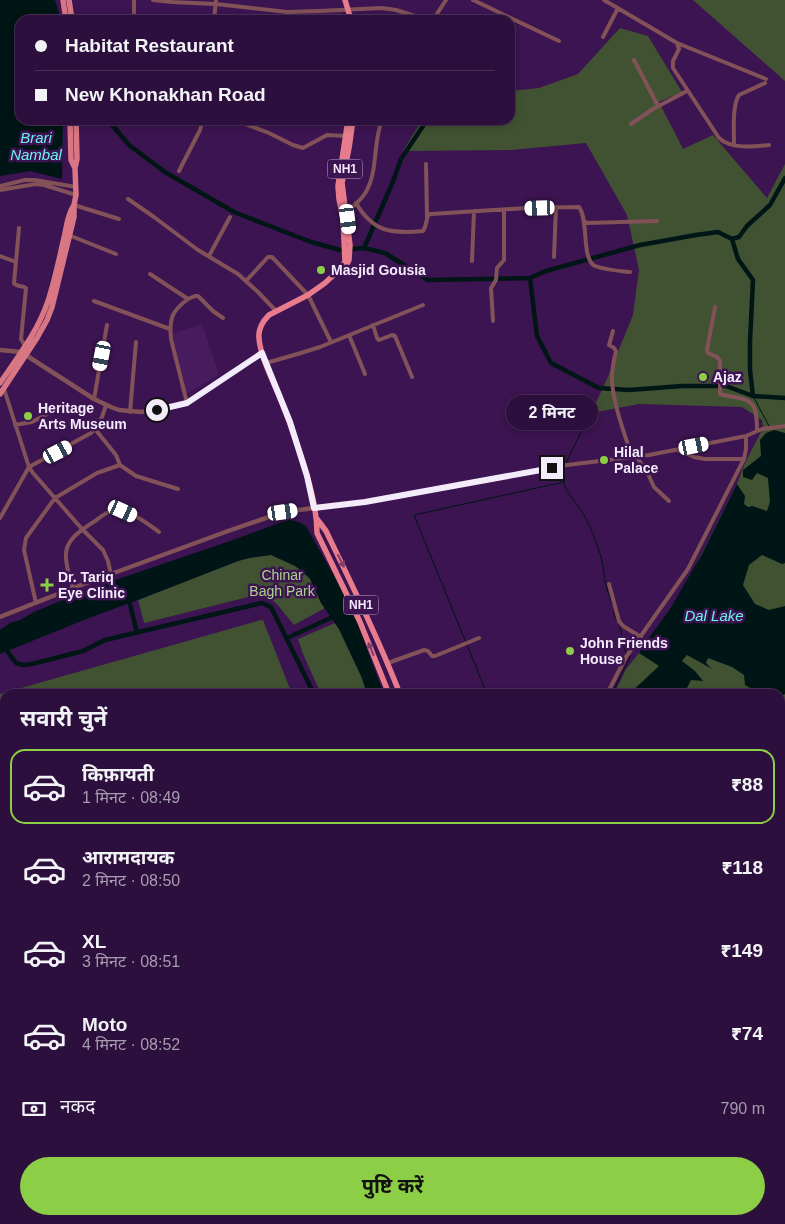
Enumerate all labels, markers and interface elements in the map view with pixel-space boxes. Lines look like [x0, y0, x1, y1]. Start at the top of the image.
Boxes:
text: Habitat Restaurant [65, 35, 234, 56]
text: New Khonakhan Road [65, 84, 266, 105]
water label: Brari Nambal [10, 129, 63, 163]
road number: NH1 [328, 160, 362, 178]
car [524, 200, 555, 216]
car [338, 203, 357, 235]
place label: Masjid Gousia [331, 262, 426, 278]
marker: Masjid Gousia [315, 264, 327, 276]
car [91, 340, 112, 372]
place label: Ajaz [713, 369, 742, 385]
marker: Ajaz [697, 371, 709, 383]
callout: 2 मिनट [506, 396, 598, 430]
route start [146, 399, 168, 421]
place label: Heritage Arts Museum [38, 400, 127, 432]
text: 2 मिनट [529, 404, 575, 421]
marker: Heritage Arts Museum [22, 410, 34, 422]
car [677, 436, 710, 456]
car [41, 438, 74, 466]
place label: Hilal Palace [614, 444, 659, 476]
marker: Hilal Palace [598, 454, 610, 466]
route end [541, 457, 563, 479]
car [106, 498, 139, 524]
car [267, 502, 298, 522]
one-way arrow [337, 554, 345, 568]
park label: Chinar Bagh Park [249, 567, 316, 599]
place label: Dr. Tariq Eye Clinic [58, 569, 125, 601]
marker: Dr. Tariq Eye Clinic [40, 578, 54, 592]
road number: NH1 [344, 596, 378, 614]
water label: Dal Lake [684, 607, 744, 624]
place label: John Friends House [580, 635, 668, 667]
one-way arrow [366, 642, 374, 656]
marker: John Friends House [564, 645, 576, 657]
text: सवारी चुनें [20, 706, 107, 731]
icon: car [22, 764, 67, 809]
text: किफ़ायती [82, 764, 154, 785]
text: ₹88 [731, 774, 763, 795]
text: 1 मिनट · 08:49 [82, 789, 180, 806]
icon: car [22, 847, 67, 892]
text: आरामदायक [82, 847, 174, 868]
text: ₹118 [721, 857, 763, 878]
text: 2 मिनट · 08:50 [82, 872, 180, 889]
icon: car [22, 930, 67, 975]
text: XL [82, 931, 106, 952]
text: ₹149 [720, 940, 763, 961]
text: 3 मिनट · 08:51 [82, 953, 180, 970]
icon: car [22, 1013, 67, 1058]
text: Moto [82, 1014, 127, 1035]
text: ₹74 [731, 1023, 763, 1044]
text: 4 मिनट · 08:52 [82, 1036, 180, 1053]
icon: cash [20, 1095, 48, 1123]
text: नकद [60, 1096, 95, 1117]
text: 790 m [721, 1100, 765, 1117]
button: पुष्टि करें [20, 1157, 765, 1215]

